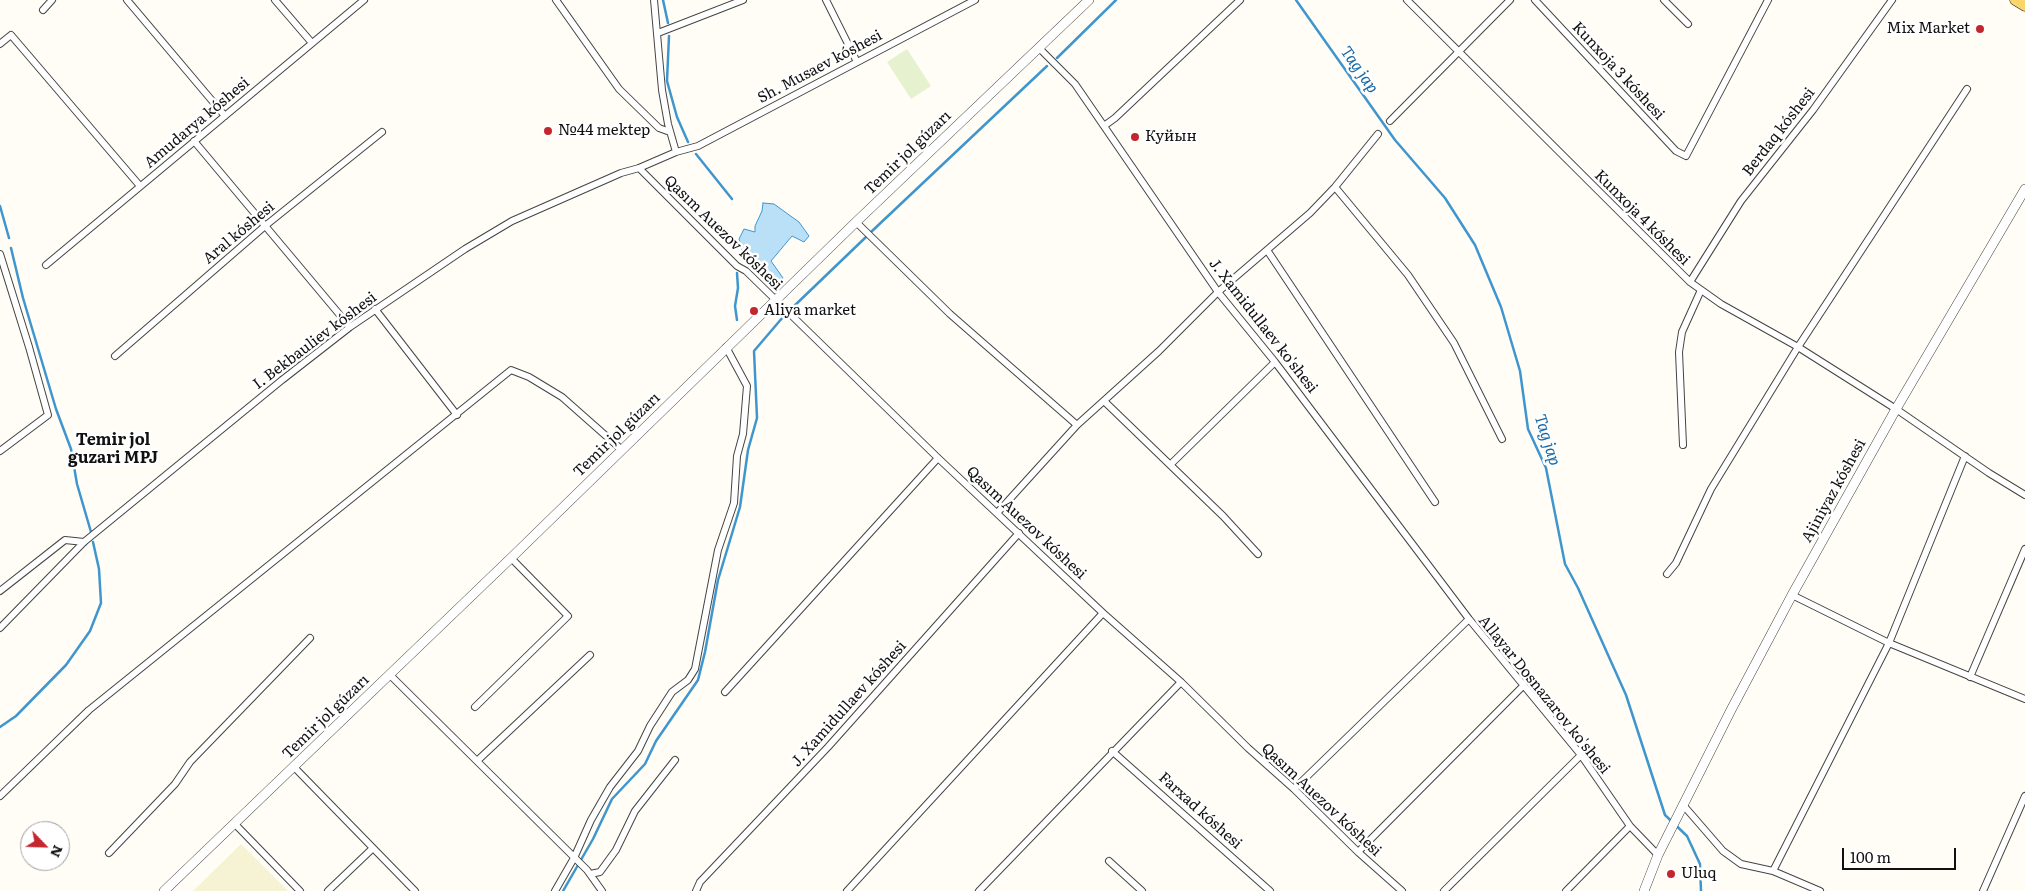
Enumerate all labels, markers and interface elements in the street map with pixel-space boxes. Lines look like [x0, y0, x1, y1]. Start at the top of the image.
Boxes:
street label: Kunxoja 3 kóshesi [1568, 18, 1668, 124]
place label: Mix Market [1887, 20, 1970, 38]
marker: Mix Market [1974, 23, 1986, 35]
street label: Sh. Musaev kóshesi [755, 27, 885, 107]
water label: Tag jap [1336, 43, 1382, 97]
street label: Amudarya kóshesi [141, 74, 253, 172]
street label: Berdaq kóshesi [1739, 84, 1819, 180]
street label: Temir jol gúzarı [861, 107, 955, 199]
place label: №44 mektep [558, 122, 650, 140]
marker: №44 mektep [542, 125, 554, 137]
place label: Куйын [1145, 128, 1197, 146]
marker: Куйын [1129, 131, 1141, 143]
street label: Kunxoja 4 kóshesi [1591, 167, 1693, 269]
street label: Qasım Auezov kóshesi [660, 172, 786, 294]
street label: Aral kóshesi [200, 198, 278, 268]
street label: J. Xamidullaev ko'shesi [1205, 255, 1321, 397]
street label: I. Bekbauliev kóshesi [250, 289, 380, 393]
place label: Aliya market [764, 302, 856, 320]
marker: Aliya market [748, 305, 760, 317]
street label: Temir jol gúzarı [570, 389, 664, 481]
water label: Tag jap [1530, 412, 1564, 468]
district label: Temir jol guzari MPJ [68, 430, 158, 468]
street label: Ajiniyaz kóshesi [1798, 436, 1870, 546]
street label: Qasım Auezov kóshesi [962, 463, 1090, 583]
street label: Allayar Dosnazarov ko'shesi [1475, 612, 1613, 778]
street label: J. Xamidullaev kóshesi [788, 637, 910, 771]
street label: Temir jol gúzarı [279, 671, 373, 763]
street label: Qasım Auezov kóshesi [1257, 740, 1385, 860]
street label: Farxad kóshesi [1155, 769, 1245, 853]
north arrow [20, 821, 70, 871]
scale bar [1845, 838, 1959, 870]
text: N [46, 842, 69, 861]
text: 100 m [1850, 845, 1891, 868]
place label: Uluq [1681, 865, 1716, 883]
marker: Uluq [1665, 868, 1677, 880]

